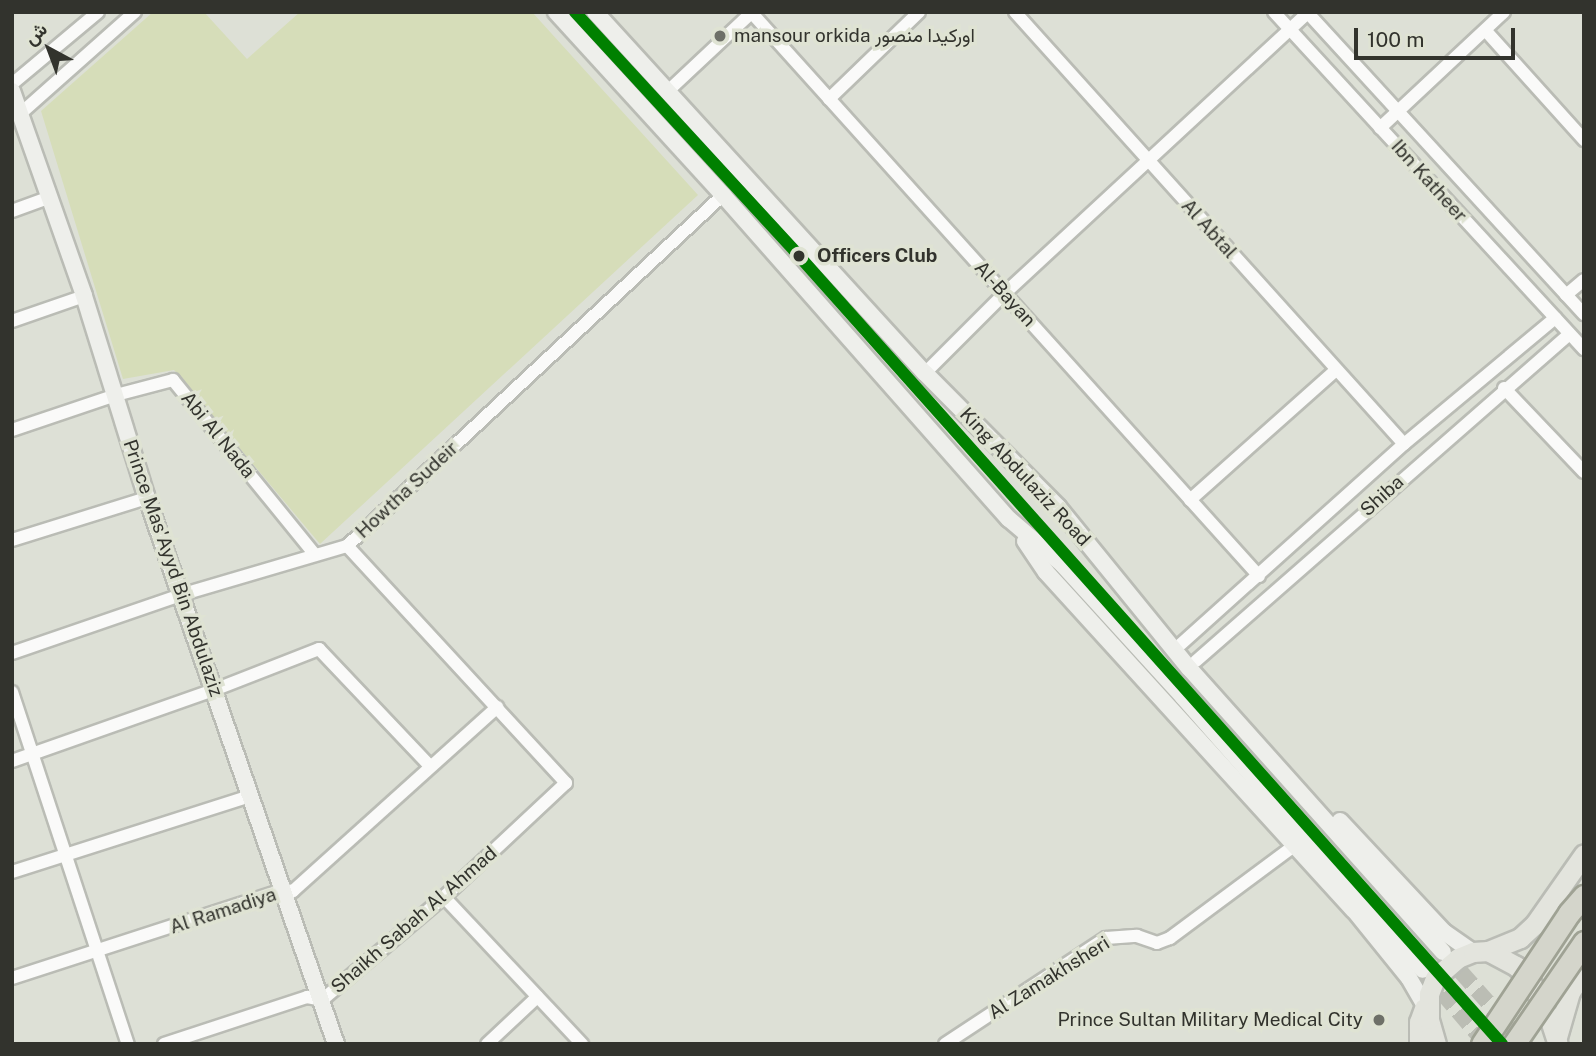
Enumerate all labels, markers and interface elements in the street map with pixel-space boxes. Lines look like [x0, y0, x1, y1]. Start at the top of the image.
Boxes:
north arrow [14, 14, 84, 84]
scale bar [1358, 14, 1519, 58]
text: ش [19, 17, 51, 49]
place label: mansour orkida اوركيدا منصور [734, 25, 975, 47]
text: 100 m [1367, 27, 1424, 52]
marker: mansour orkida اوركيدا منصور [712, 28, 728, 44]
street label: Ibn Katheer [1386, 135, 1472, 227]
street label: Al Abtal [1176, 195, 1242, 263]
marker: Officers Club [787, 244, 811, 268]
place label: Officers Club [817, 245, 937, 267]
street label: Al-Bayan [970, 256, 1040, 332]
street label: Abi Al Nada [176, 387, 260, 483]
street label: King Abdulaziz Road [955, 403, 1095, 551]
street label: Prince Mas'Ayyd Bin Abdulaziz [118, 436, 228, 700]
street label: Howtha Sudeir [351, 437, 463, 543]
street label: Shiba [1356, 471, 1408, 521]
street label: Shaikh Sabah Al Ahmad [326, 842, 502, 998]
street label: Al Ramadiya [167, 883, 279, 939]
street label: Al Zamakhsheri [984, 932, 1114, 1024]
place label: Prince Sultan Military Medical City [1057, 1009, 1363, 1031]
marker: Prince Sultan Military Medical City [1369, 1010, 1389, 1030]

